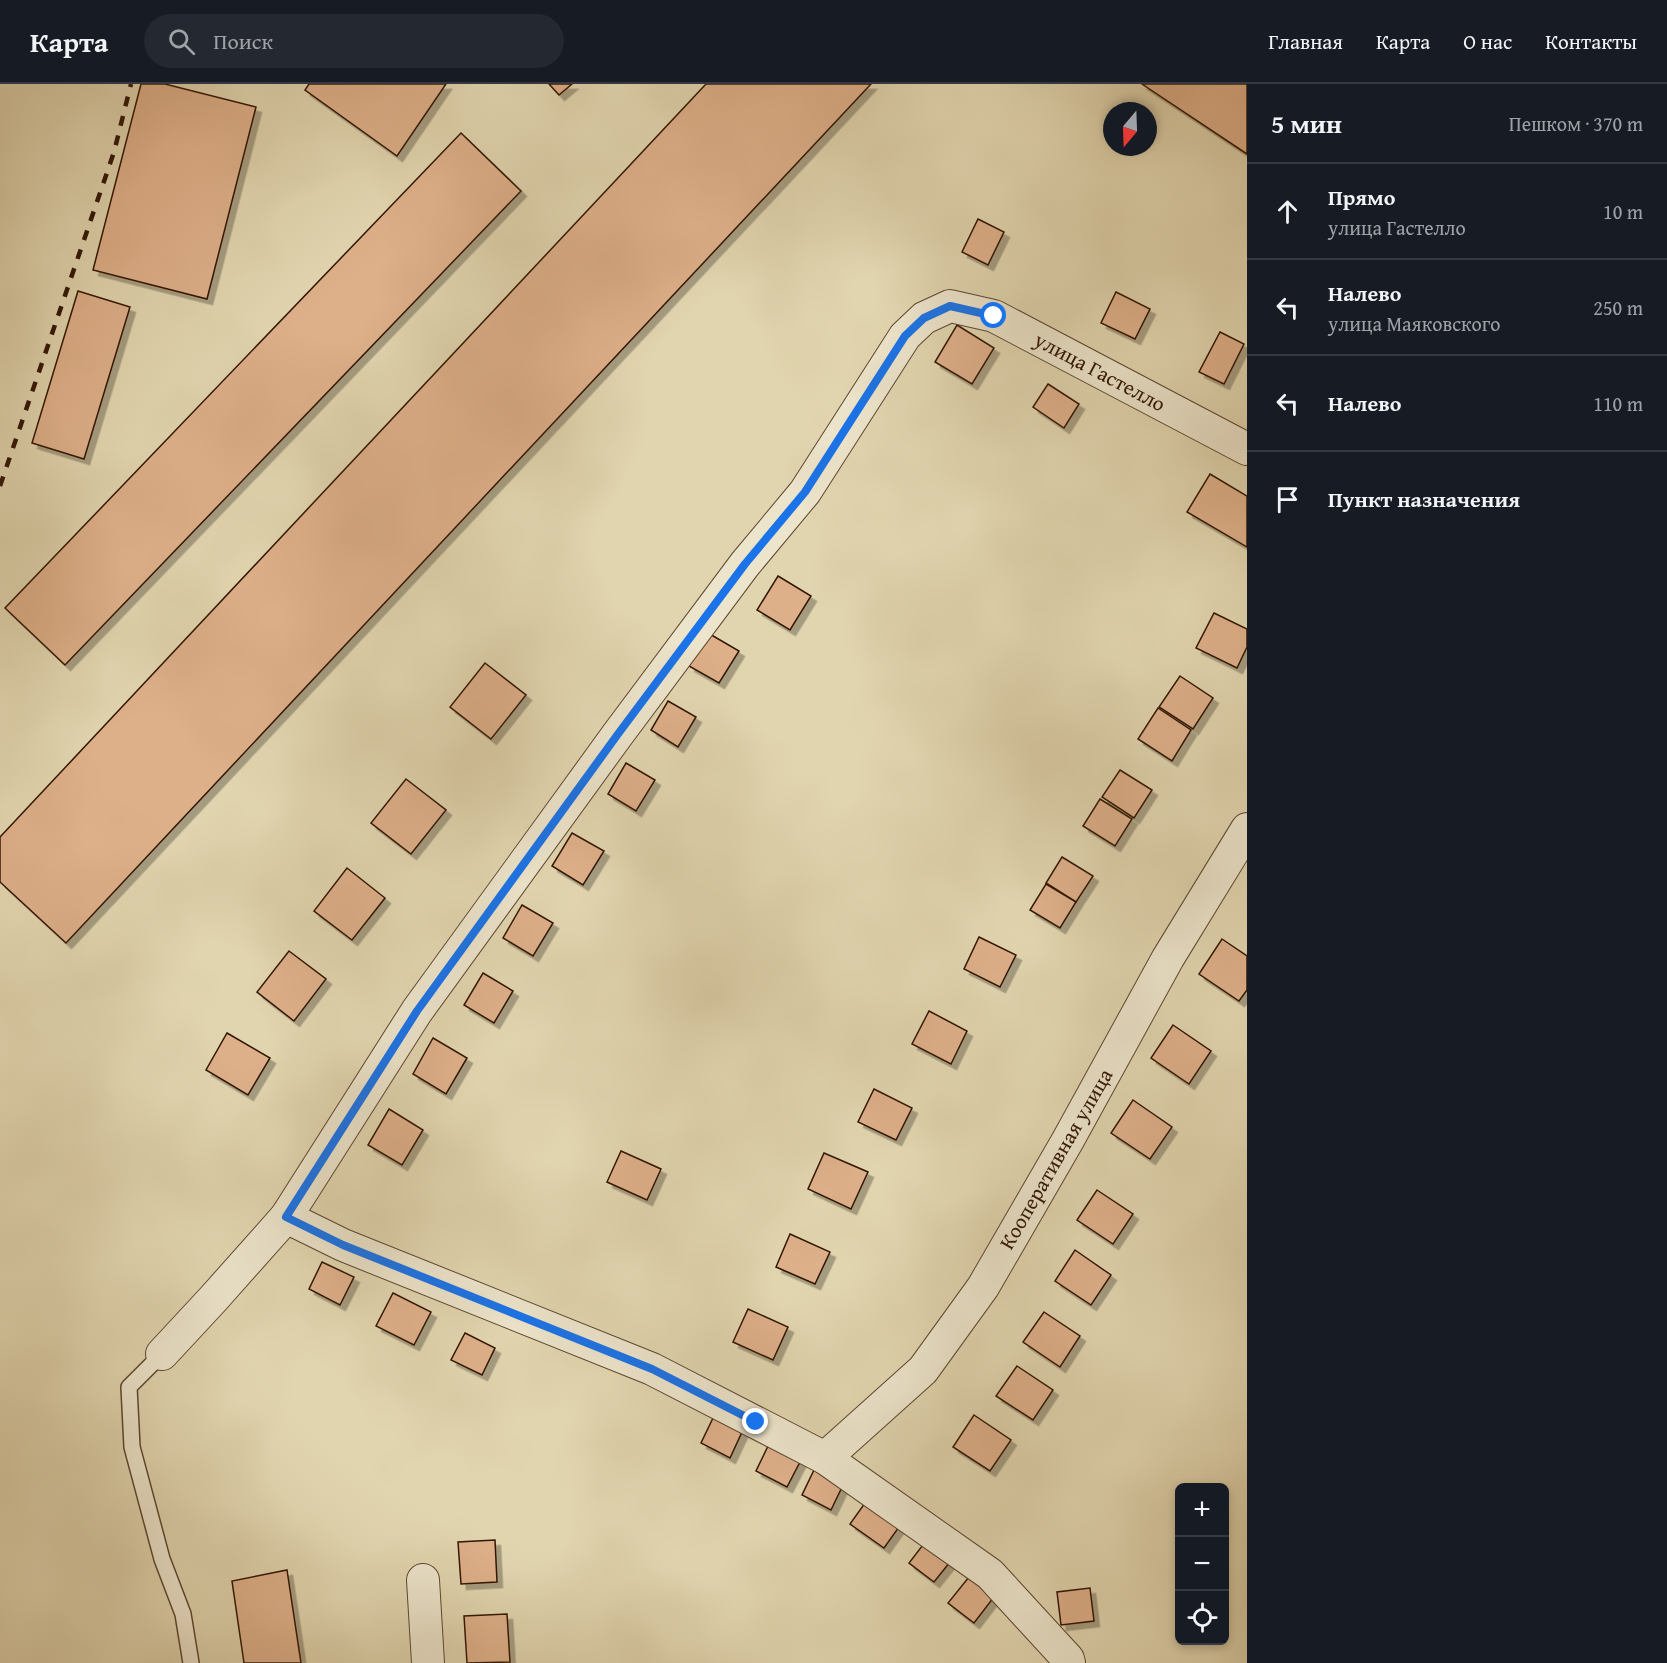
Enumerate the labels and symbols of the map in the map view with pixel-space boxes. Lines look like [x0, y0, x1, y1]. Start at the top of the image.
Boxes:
north arrow [1103, 102, 1157, 156]
route start [980, 302, 1006, 328]
street label: улица Гастелло [1028, 323, 1171, 419]
street label: Кооперативная улица [991, 1063, 1120, 1255]
route end [742, 1408, 768, 1434]

